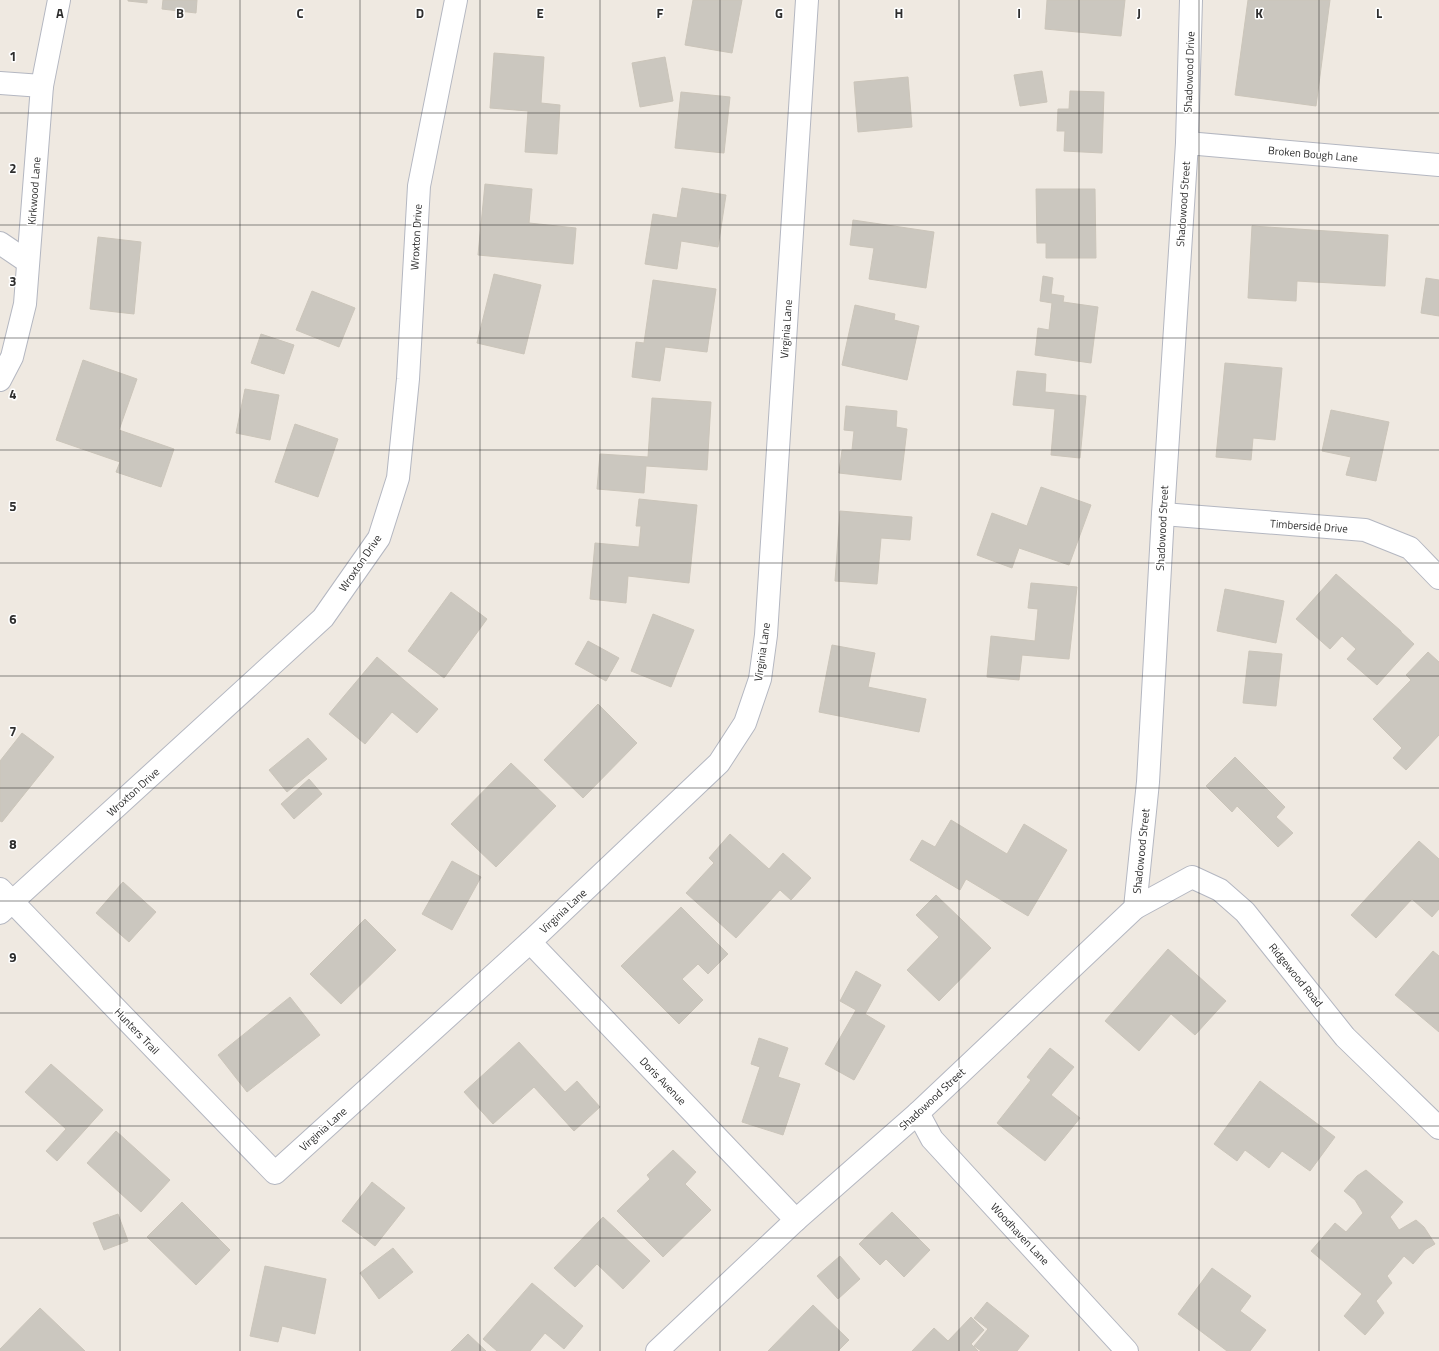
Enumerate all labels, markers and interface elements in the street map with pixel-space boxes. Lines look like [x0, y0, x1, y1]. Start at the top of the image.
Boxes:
text: A [56, 3, 64, 23]
text: B [176, 3, 184, 23]
text: C [296, 3, 304, 23]
text: D [416, 3, 424, 23]
text: E [536, 3, 544, 23]
text: F [657, 3, 664, 23]
text: G [775, 3, 783, 23]
text: H [895, 3, 903, 23]
text: I [1017, 3, 1021, 23]
text: J [1137, 3, 1141, 23]
text: K [1255, 3, 1263, 23]
text: L [1376, 3, 1382, 23]
street label: Shadowood Drive [1180, 31, 1198, 113]
text: 1 [9, 46, 17, 66]
street label: Broken Bough Lane [1268, 142, 1359, 166]
street label: Kirkwood Lane [24, 156, 44, 226]
text: 2 [9, 158, 17, 178]
street label: Shadowood Street [1172, 161, 1194, 247]
street label: Wroxton Drive [406, 203, 426, 270]
text: 3 [9, 271, 17, 291]
street label: Virginia Lane [776, 299, 796, 359]
text: 4 [9, 384, 17, 404]
street label: Shadowood Street [1152, 485, 1172, 571]
text: 5 [9, 496, 17, 516]
street label: Timberside Drive [1270, 515, 1349, 537]
street label: Wroxton Drive [335, 531, 385, 595]
text: 6 [9, 609, 17, 629]
street label: Virginia Lane [750, 621, 774, 682]
text: 7 [9, 721, 17, 741]
street label: Wroxton Drive [103, 764, 163, 820]
street label: Shadowood Street [1129, 808, 1153, 894]
text: 8 [9, 834, 17, 854]
street label: Virginia Lane [536, 885, 590, 937]
street label: Ridgewood Road [1265, 940, 1327, 1011]
text: 9 [9, 947, 17, 967]
street label: Hunters Trail [111, 1004, 163, 1058]
street label: Doris Avenue [636, 1053, 690, 1109]
street label: Shadowood Street [895, 1064, 969, 1134]
street label: Virginia Lane [296, 1103, 351, 1155]
street label: Woodhaven Lane [987, 1199, 1053, 1269]

